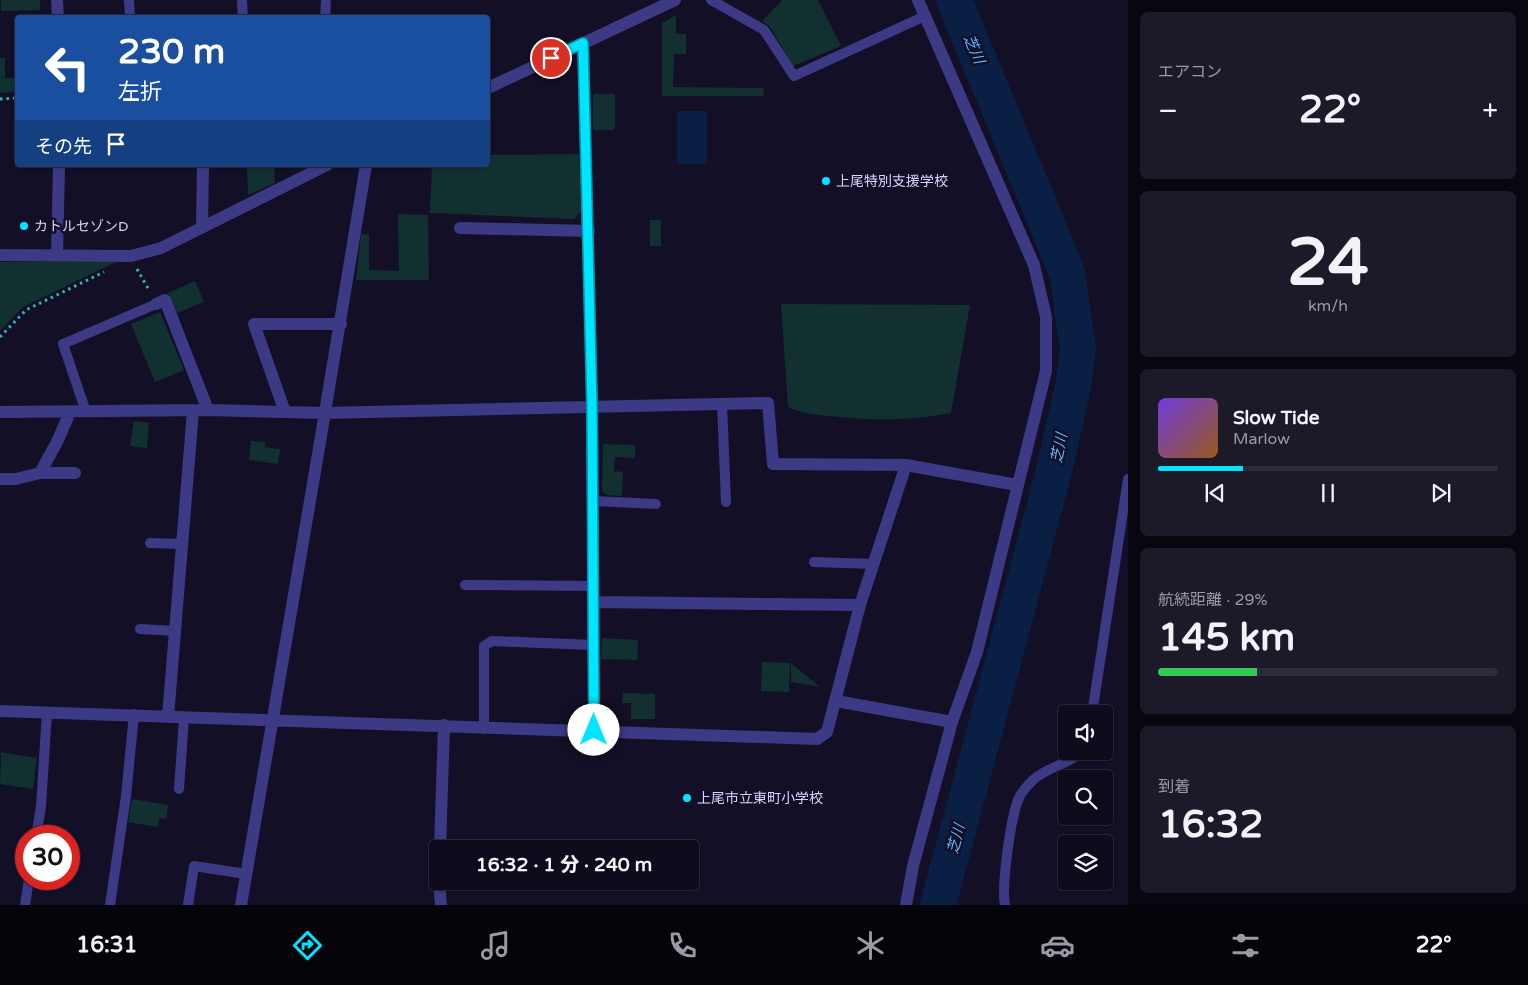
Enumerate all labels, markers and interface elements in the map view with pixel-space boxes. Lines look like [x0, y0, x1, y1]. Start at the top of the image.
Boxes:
text: 230 m [118, 31, 225, 73]
water label: 芝川 [960, 32, 989, 68]
icon: left [35, 35, 100, 100]
pin [530, 37, 572, 79]
icon: arrive [537, 44, 565, 72]
text: エアコン [1158, 62, 1222, 82]
text: 左折 [118, 79, 162, 105]
text: 22° [1299, 87, 1361, 133]
text: − [1158, 94, 1178, 128]
text: + [1482, 94, 1498, 128]
icon: arrive [102, 130, 130, 158]
text: その先 [35, 136, 92, 158]
place label: 上尾特別支援学校 [836, 173, 948, 190]
marker: 上尾特別支援学校 [820, 175, 832, 187]
place label: カトルセゾンD [34, 218, 129, 235]
marker: カトルセゾンD [18, 220, 30, 232]
text: 24 [1287, 224, 1369, 303]
text: km/h [1308, 296, 1348, 316]
text: Slow Tide [1233, 407, 1320, 429]
text: Marlow [1233, 429, 1290, 449]
water label: 芝川 [1047, 430, 1071, 464]
icon: previous [1201, 479, 1229, 507]
icon: pause [1314, 479, 1342, 507]
icon: next [1427, 479, 1455, 507]
text: 航続距離 · 29% [1158, 590, 1268, 610]
text: 145 km [1158, 615, 1295, 661]
position arrow [567, 703, 619, 755]
map controls [1058, 705, 1113, 890]
button: sound [1058, 705, 1113, 760]
button: search [1058, 770, 1113, 825]
text: 到着 [1158, 777, 1190, 797]
place label: 上尾市立東町小学校 [697, 790, 823, 807]
marker: 上尾市立東町小学校 [681, 792, 693, 804]
text: 16:32 [1158, 802, 1263, 848]
water label: 芝川 [943, 820, 969, 856]
speed limit sign: 30 [15, 825, 80, 890]
button: layers [1058, 835, 1113, 890]
text: 16:32 · 1 分 · 240 m [476, 854, 652, 876]
icon: directions [290, 928, 325, 963]
icon: music [478, 928, 513, 963]
icon: phone [665, 928, 700, 963]
icon: climate [853, 928, 888, 963]
icon: car [1040, 928, 1075, 963]
icon: filters [1228, 928, 1263, 963]
text: 16:31 [76, 932, 137, 958]
text: 22° [1416, 932, 1452, 958]

